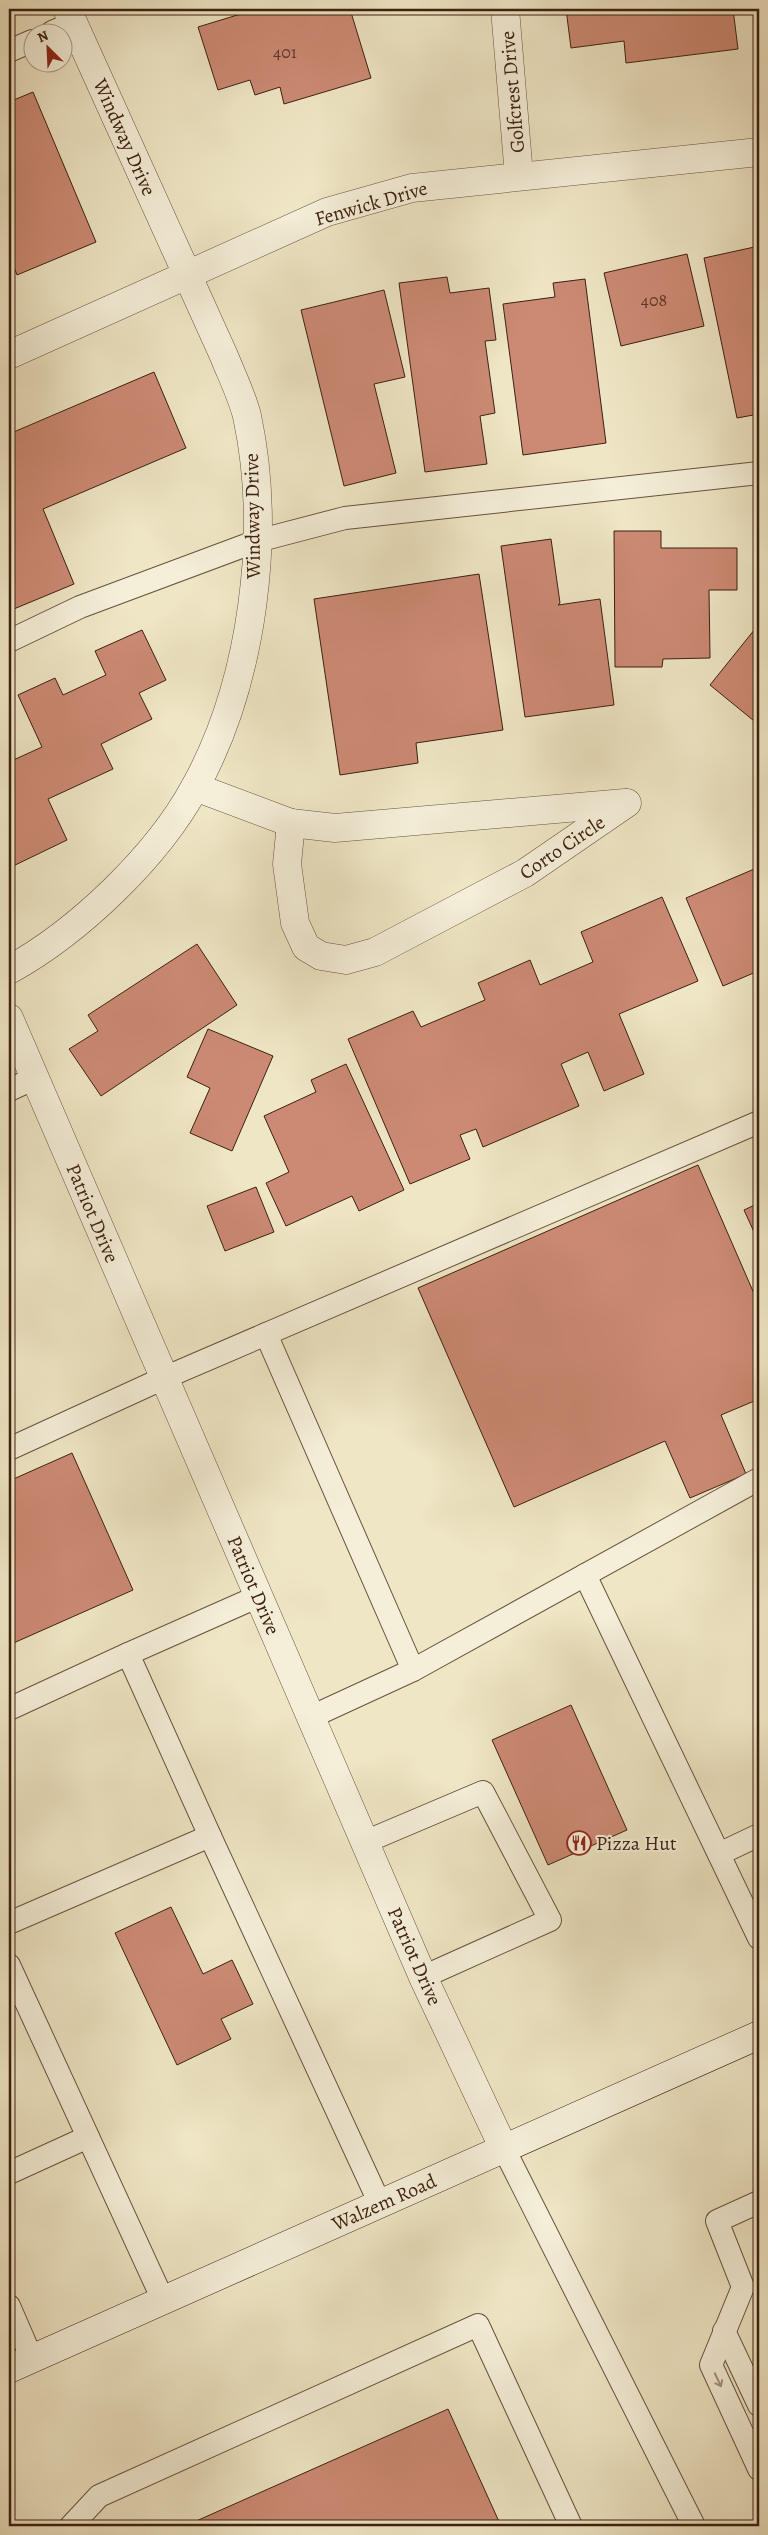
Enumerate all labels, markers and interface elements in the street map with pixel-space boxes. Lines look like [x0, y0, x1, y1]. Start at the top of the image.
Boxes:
north arrow [22, 22, 72, 72]
text: N [34, 26, 51, 47]
street label: Golfcrest Drive [494, 30, 531, 154]
house number: 401 [273, 40, 297, 64]
street label: Windway Drive [86, 73, 162, 200]
street label: Fenwick Drive [312, 175, 431, 232]
house number: 408 [641, 288, 667, 312]
street label: Windway Drive [238, 453, 267, 580]
street label: Corto Circle [514, 809, 610, 886]
street label: Patriot Drive [60, 1159, 126, 1267]
street label: Patriot Drive [221, 1531, 287, 1639]
restaurant icon: Pizza Hut [566, 1830, 592, 1856]
place label: Pizza Hut [596, 1830, 677, 1857]
street label: Patriot Drive [381, 1903, 448, 2010]
street label: Walzem Road [327, 2167, 441, 2238]
one-way arrow [713, 2372, 723, 2387]

